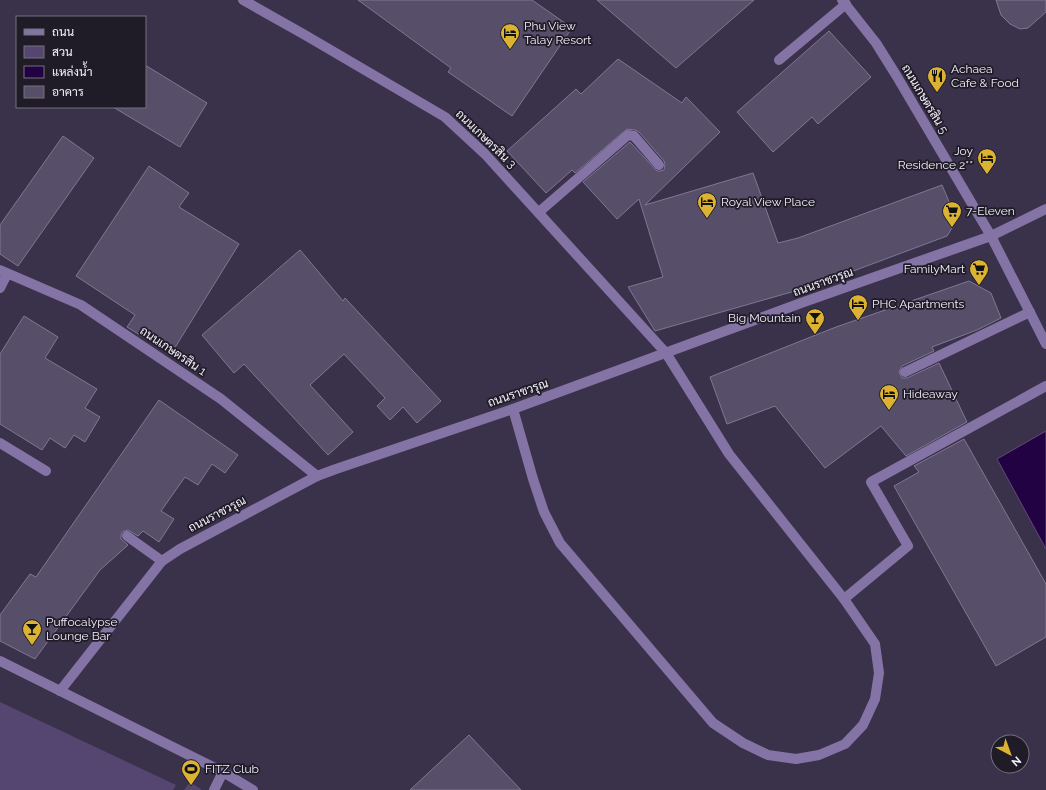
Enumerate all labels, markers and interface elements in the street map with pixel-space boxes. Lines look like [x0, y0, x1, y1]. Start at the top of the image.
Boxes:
legend [16, 16, 146, 108]
place label: Phu View Talay Resort [524, 19, 591, 47]
hotel icon: Phu View Talay Resort [499, 22, 521, 50]
text: ถนน [52, 25, 75, 39]
text: สวน [52, 45, 73, 59]
text: แหล่งน้ำ [52, 61, 92, 79]
street label: ถนนเกษตรสิน 5 [899, 62, 951, 137]
place label: Achaea Cafe & Food [951, 62, 1019, 90]
restaurant icon: Achaea Cafe & Food [926, 65, 948, 93]
text: อาคาร [52, 85, 84, 99]
street label: ถนนเกษตรสิน 3 [453, 107, 519, 171]
place label: Joy Residence 2** [898, 144, 973, 172]
hotel icon: Joy Residence 2** [976, 147, 998, 175]
hotel icon: Royal View Place [696, 191, 718, 219]
place label: Royal View Place [721, 195, 815, 209]
supermarket icon: 7-Eleven [941, 200, 963, 228]
place label: 7-Eleven [966, 204, 1015, 218]
supermarket icon: FamilyMart [968, 258, 990, 286]
place label: FamilyMart [904, 262, 965, 276]
street label: ถนนราชวรุณ [791, 265, 856, 301]
hotel icon: PHC Apartments [847, 293, 869, 321]
place label: PHC Apartments [872, 297, 965, 311]
bar icon: Big Mountain [804, 307, 826, 335]
place label: Big Mountain [728, 311, 801, 325]
street label: ถนนเกษตรสิน 1 [137, 324, 209, 378]
street label: ถนนราชวรุณ [486, 376, 551, 412]
hotel icon: Hideaway [878, 383, 900, 411]
place label: Hideaway [903, 387, 958, 401]
street label: ถนนราชวรุณ [186, 493, 249, 537]
place label: Puffocalypse Lounge Bar [46, 615, 117, 643]
bar icon: Puffocalypse Lounge Bar [21, 618, 43, 646]
north arrow [990, 734, 1030, 774]
text: N [1009, 754, 1024, 769]
sports icon: FITZ Club [180, 758, 202, 786]
place label: FITZ Club [205, 762, 259, 776]

